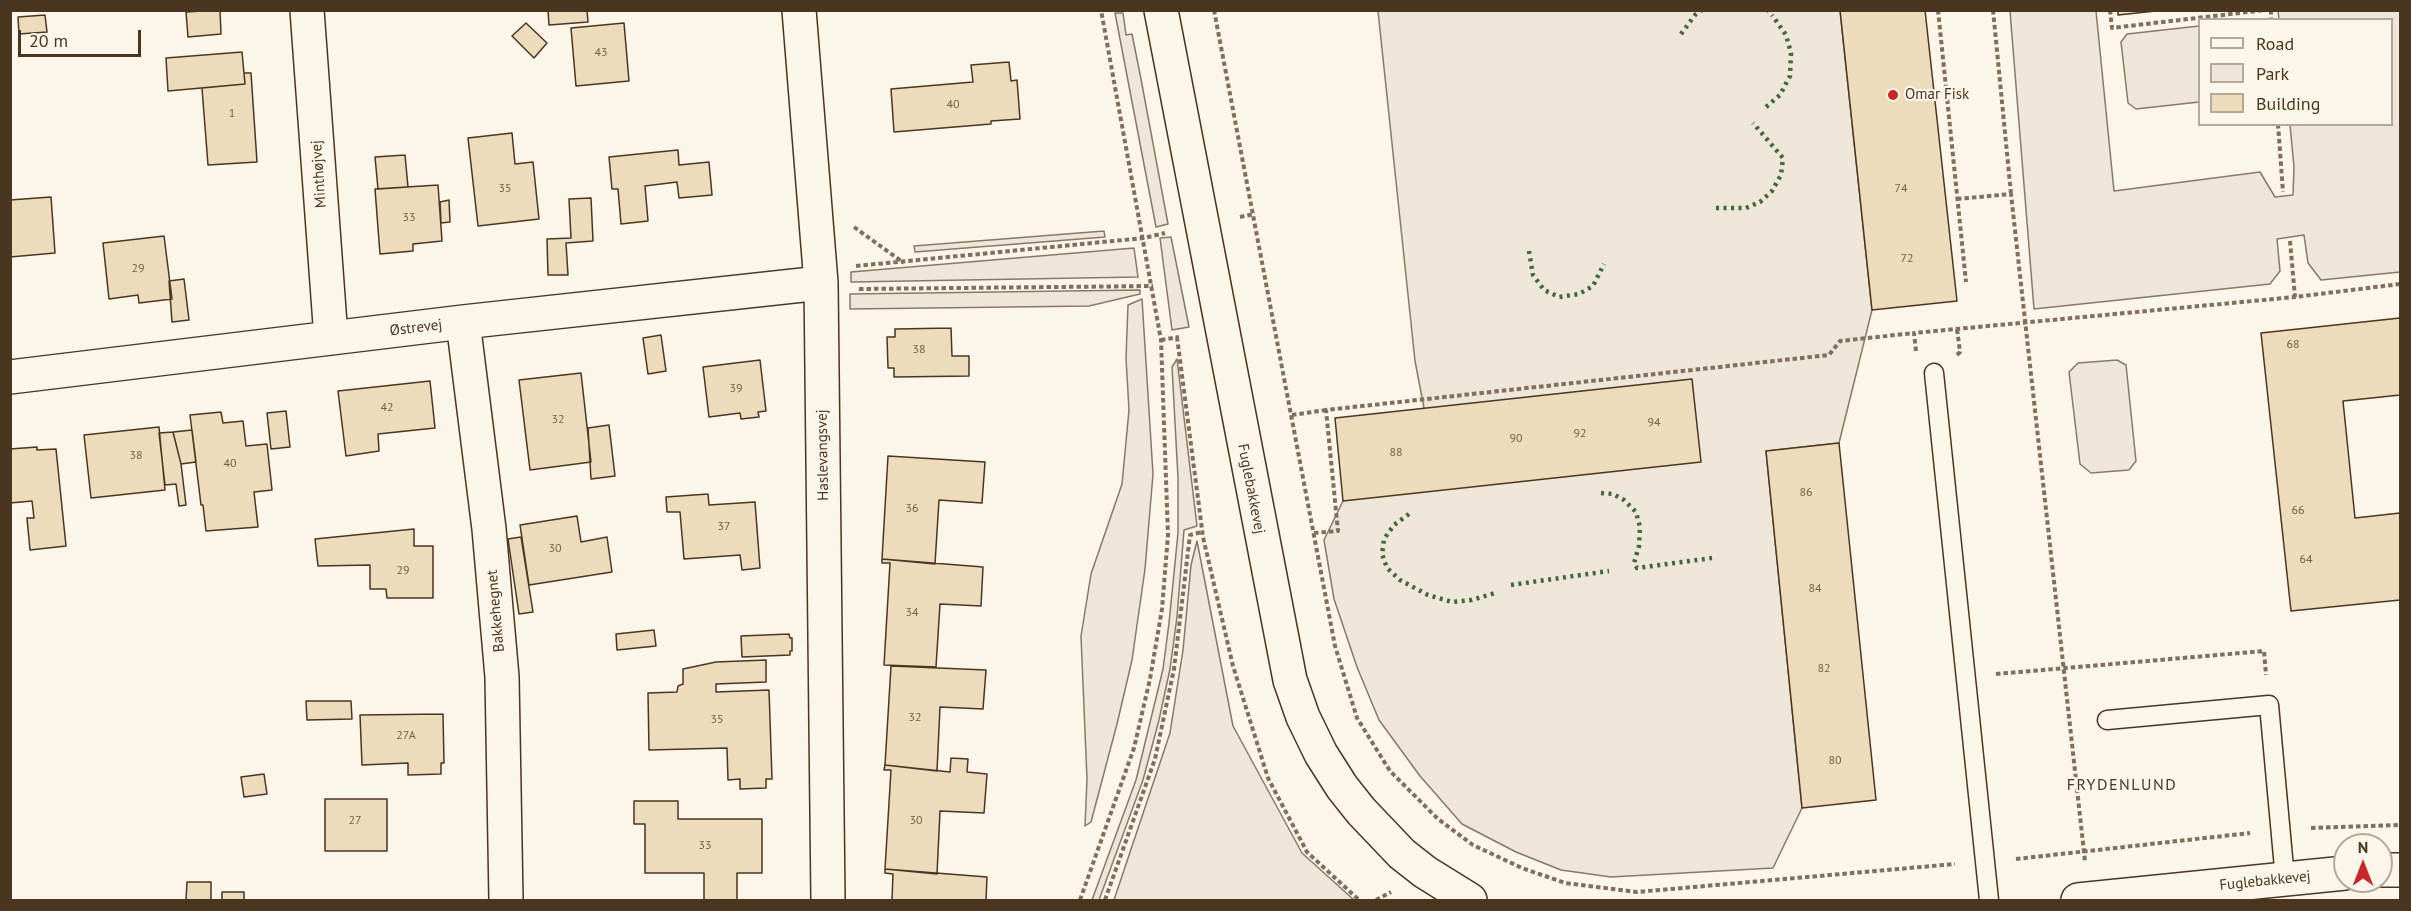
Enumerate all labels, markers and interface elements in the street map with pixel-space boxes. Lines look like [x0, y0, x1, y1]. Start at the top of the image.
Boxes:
scale bar [21, 18, 144, 56]
legend [2198, 18, 2393, 126]
text: 20 m [29, 29, 68, 52]
text: Road [2256, 32, 2294, 55]
house number: 43 [594, 46, 608, 60]
text: Park [2256, 62, 2289, 85]
place label: Omar Fisk [1905, 86, 1969, 104]
marker: Omar Fisk [1886, 88, 1900, 102]
text: Building [2256, 92, 2320, 115]
house number: 40 [946, 98, 960, 112]
house number: 1 [229, 107, 235, 121]
street label: Minthøjvej [308, 139, 330, 209]
house number: 35 [498, 182, 512, 196]
house number: 74 [1894, 182, 1908, 196]
house number: 33 [402, 211, 416, 225]
house number: 72 [1900, 252, 1914, 266]
house number: 29 [131, 262, 145, 276]
street label: Østrevej [389, 316, 443, 340]
house number: 68 [2286, 338, 2300, 352]
house number: 38 [912, 343, 926, 357]
house number: 39 [729, 382, 743, 396]
house number: 42 [380, 401, 394, 415]
street label: Haslevangsvej [813, 409, 833, 501]
house number: 32 [551, 413, 565, 427]
house number: 94 [1647, 416, 1661, 430]
house number: 92 [1573, 427, 1587, 441]
house number: 90 [1509, 432, 1523, 446]
street label: Fuglebakkevej [1233, 442, 1269, 536]
house number: 88 [1389, 446, 1403, 460]
house number: 38 [129, 449, 143, 463]
house number: 40 [223, 457, 237, 471]
house number: 86 [1799, 486, 1813, 500]
house number: 36 [905, 502, 919, 516]
house number: 66 [2291, 504, 2305, 518]
house number: 37 [717, 520, 731, 534]
house number: 30 [548, 542, 562, 556]
house number: 64 [2299, 553, 2313, 567]
house number: 29 [396, 564, 410, 578]
street label: Bakkehegnet [483, 569, 509, 653]
house number: 84 [1808, 582, 1822, 596]
house number: 34 [905, 606, 919, 620]
house number: 82 [1817, 662, 1831, 676]
house number: 32 [908, 711, 922, 725]
house number: 35 [710, 713, 724, 727]
house number: 27A [396, 729, 416, 743]
house number: 80 [1828, 754, 1842, 768]
district label: FRYDENLUND [2067, 775, 2177, 795]
house number: 27 [348, 814, 362, 828]
house number: 30 [909, 814, 923, 828]
north arrow [2333, 833, 2393, 893]
text: N [2358, 837, 2368, 857]
house number: 33 [698, 839, 712, 853]
street label: Fuglebakkevej [2219, 867, 2311, 895]

